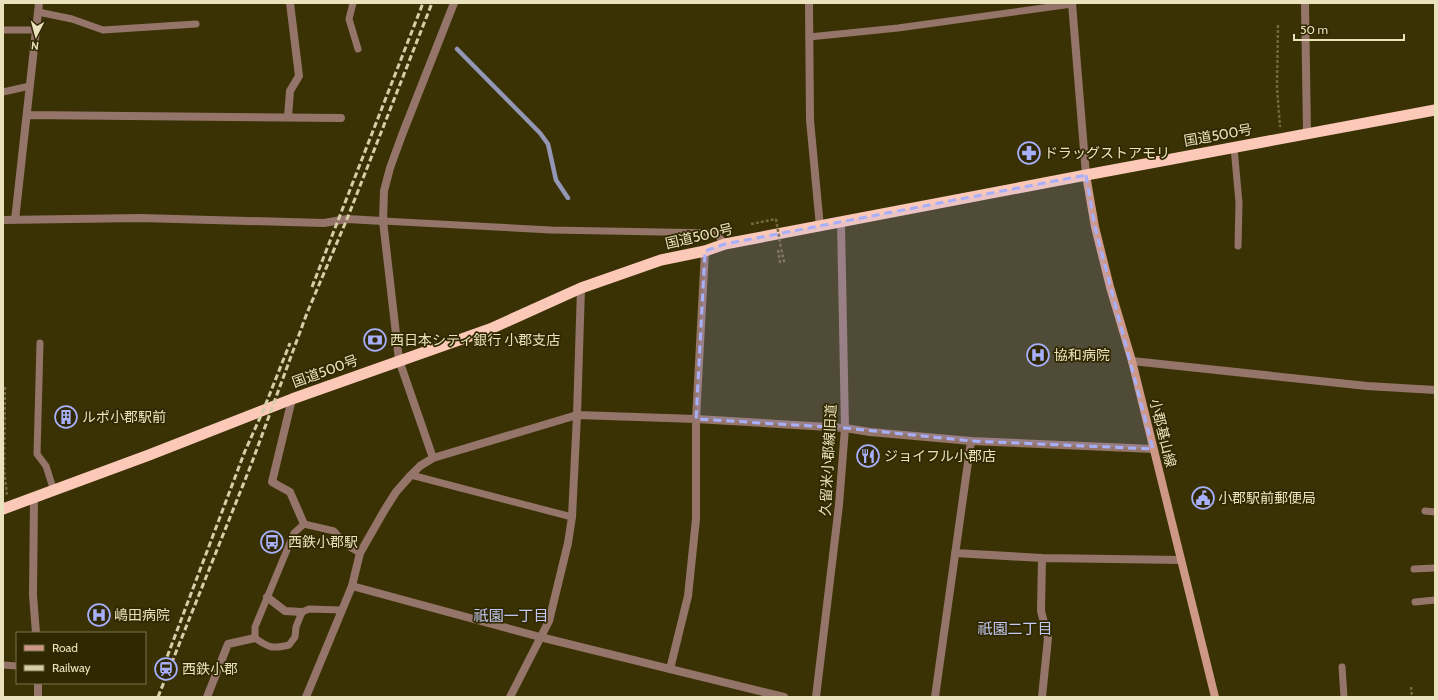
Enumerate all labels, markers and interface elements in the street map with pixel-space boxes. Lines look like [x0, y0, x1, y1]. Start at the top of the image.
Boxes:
north arrow [16, 16, 56, 56]
scale bar [1294, 16, 1404, 42]
text: 50 m [1300, 22, 1328, 37]
text: N [30, 39, 40, 53]
street label: 国道500号 [1182, 120, 1254, 150]
pharmacy icon: ドラッグストアモリ [1016, 140, 1042, 166]
place label: ドラッグストアモリ [1044, 144, 1170, 162]
street label: 国道500号 [663, 219, 735, 253]
bank icon: 西日本シティ銀行 小郡支店 [362, 327, 388, 353]
place label: 西日本シティ銀行 小郡支店 [390, 331, 560, 349]
hospital icon: 協和病院 [1025, 342, 1051, 368]
place label: 協和病院 [1054, 346, 1110, 364]
street label: 国道500号 [289, 351, 361, 391]
street label: 小郡基山線 [1146, 397, 1180, 469]
building icon: ルポ小郡駅前 [53, 404, 79, 430]
street label: 久留米小郡線旧道 [816, 404, 840, 516]
place label: ルポ小郡駅前 [82, 408, 166, 426]
restaurant icon: ジョイフル小郡店 [855, 443, 881, 469]
place label: ジョイフル小郡店 [884, 447, 996, 465]
public building icon: 小郡駅前郵便局 [1190, 485, 1216, 511]
place label: 小郡駅前郵便局 [1218, 489, 1316, 507]
bus stop icon: 西鉄小郡駅 [259, 529, 285, 555]
place label: 西鉄小郡駅 [288, 533, 358, 551]
hospital icon: 嶋田病院 [86, 602, 112, 628]
place label: 嶋田病院 [114, 606, 170, 624]
district label: 祇園一丁目 [473, 607, 549, 625]
district label: 祇園二丁目 [977, 620, 1053, 638]
legend [16, 632, 146, 684]
text: Road [52, 640, 78, 655]
station icon: 西鉄小郡 [153, 656, 179, 682]
text: Railway [52, 660, 90, 675]
place label: 西鉄小郡 [182, 660, 238, 678]

